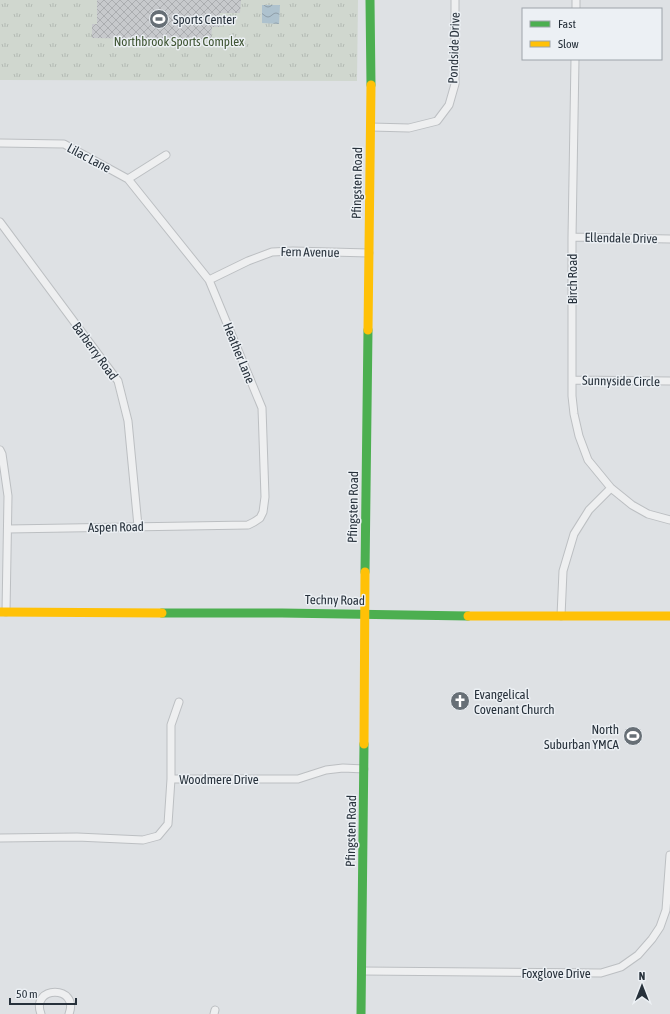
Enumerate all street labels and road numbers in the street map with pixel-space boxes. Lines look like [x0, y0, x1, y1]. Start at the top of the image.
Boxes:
street label: Pondside Drive [445, 12, 463, 84]
street label: Lilac Lane [65, 140, 114, 176]
street label: Pfingsten Road [349, 147, 365, 219]
street label: Ellendale Drive [584, 230, 658, 246]
street label: Fern Avenue [280, 244, 340, 260]
street label: Birch Road [565, 254, 580, 304]
street label: Barberry Road [69, 319, 121, 383]
street label: Heather Lane [220, 320, 258, 386]
street label: Sunnyside Circle [582, 373, 660, 389]
street label: Pfingsten Road [345, 471, 361, 543]
street label: Aspen Road [88, 519, 144, 535]
street label: Techny Road [305, 592, 365, 608]
street label: Woodmere Drive [179, 772, 259, 787]
street label: Pfingsten Road [343, 795, 359, 867]
street label: Foxglove Drive [521, 966, 591, 981]

